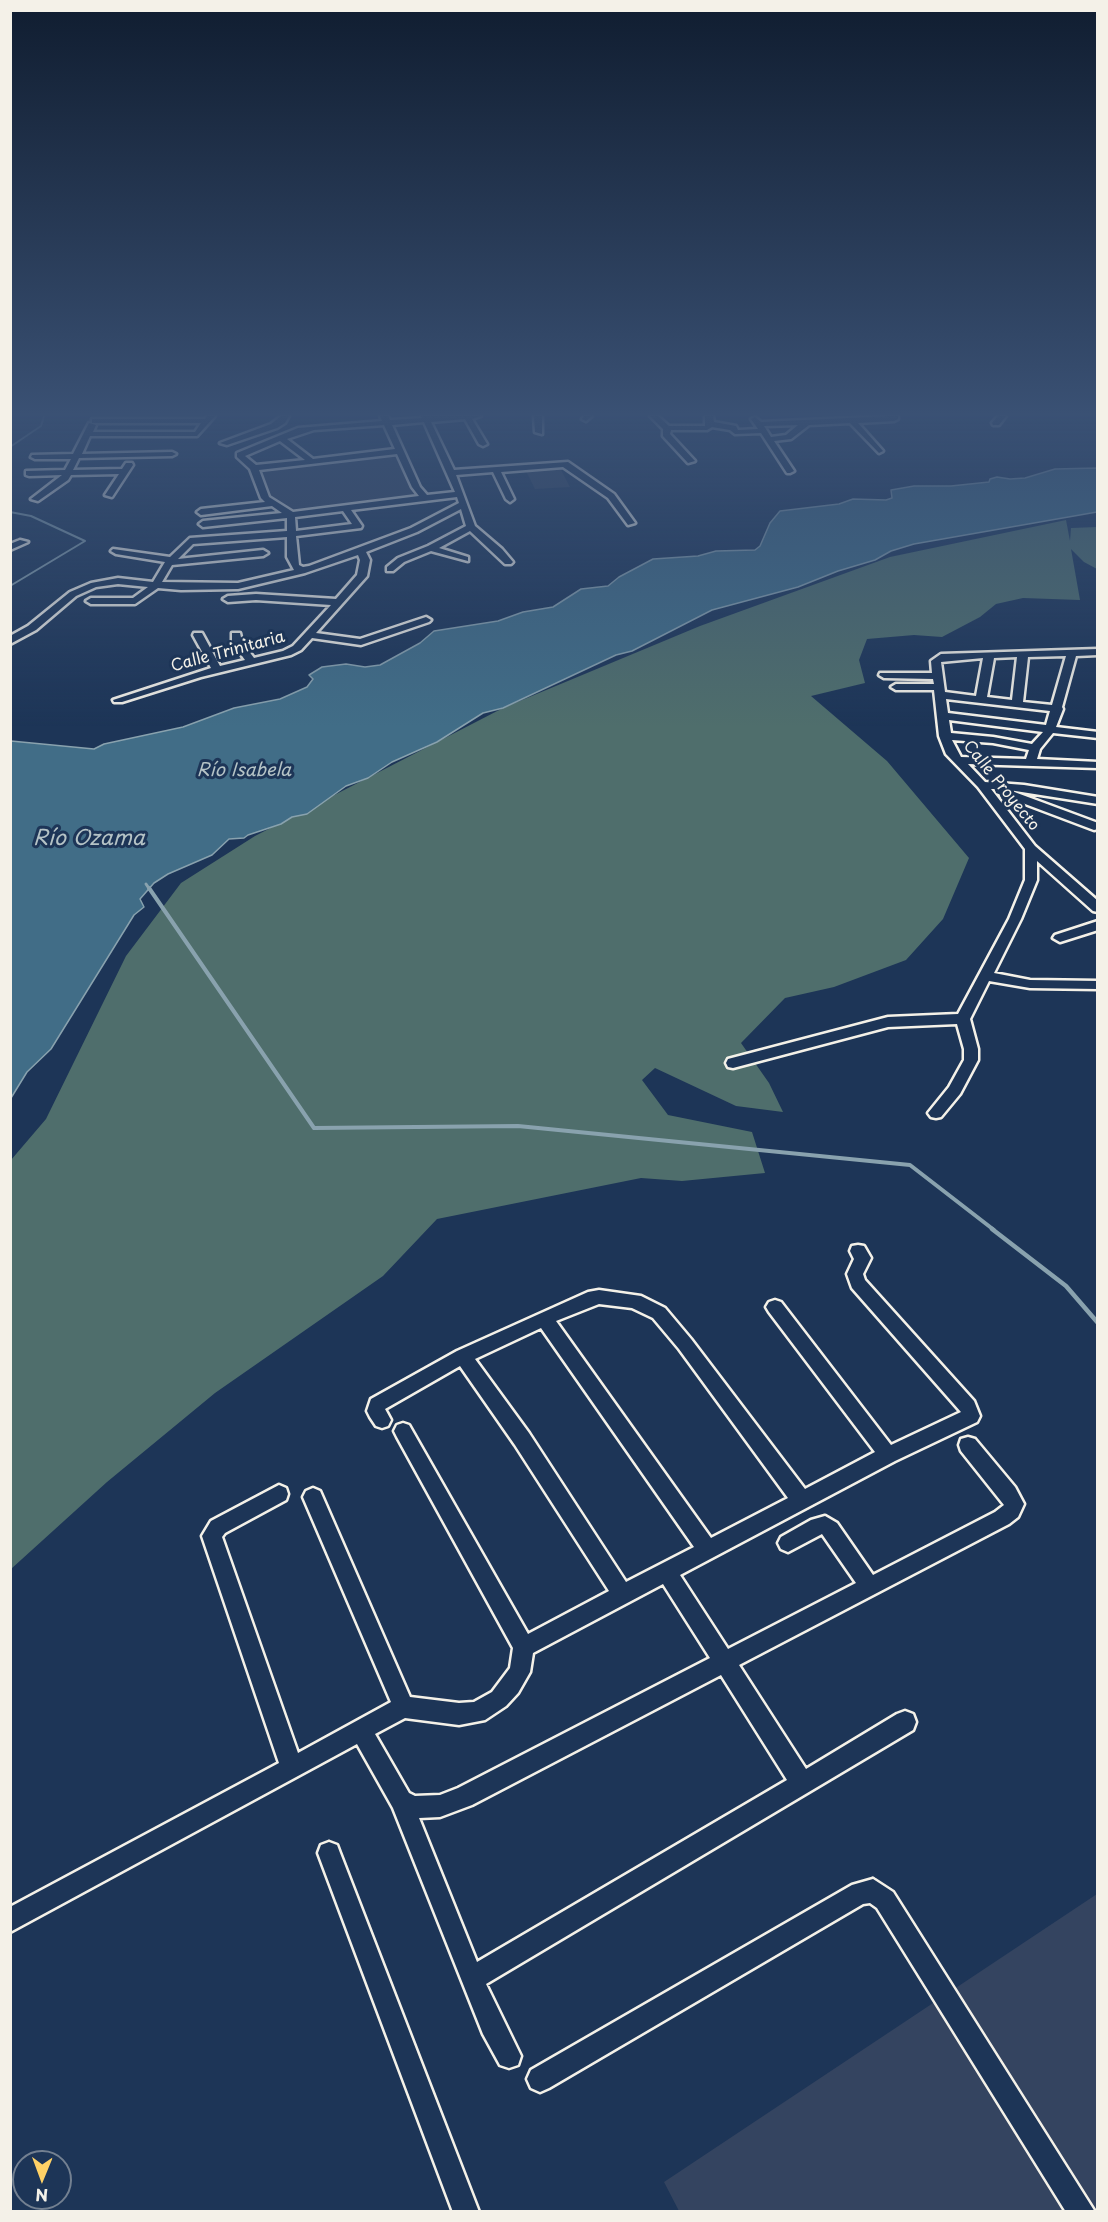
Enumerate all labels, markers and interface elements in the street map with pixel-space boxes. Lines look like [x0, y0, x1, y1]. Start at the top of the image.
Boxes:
street label: Calle Trinitaria [169, 628, 287, 676]
street label: Calle Proyecto [959, 737, 1043, 835]
water label: Río Isabela [197, 760, 291, 782]
water label: Río Ozama [33, 826, 145, 852]
north arrow [12, 2150, 72, 2210]
text: N [35, 2184, 48, 2208]

